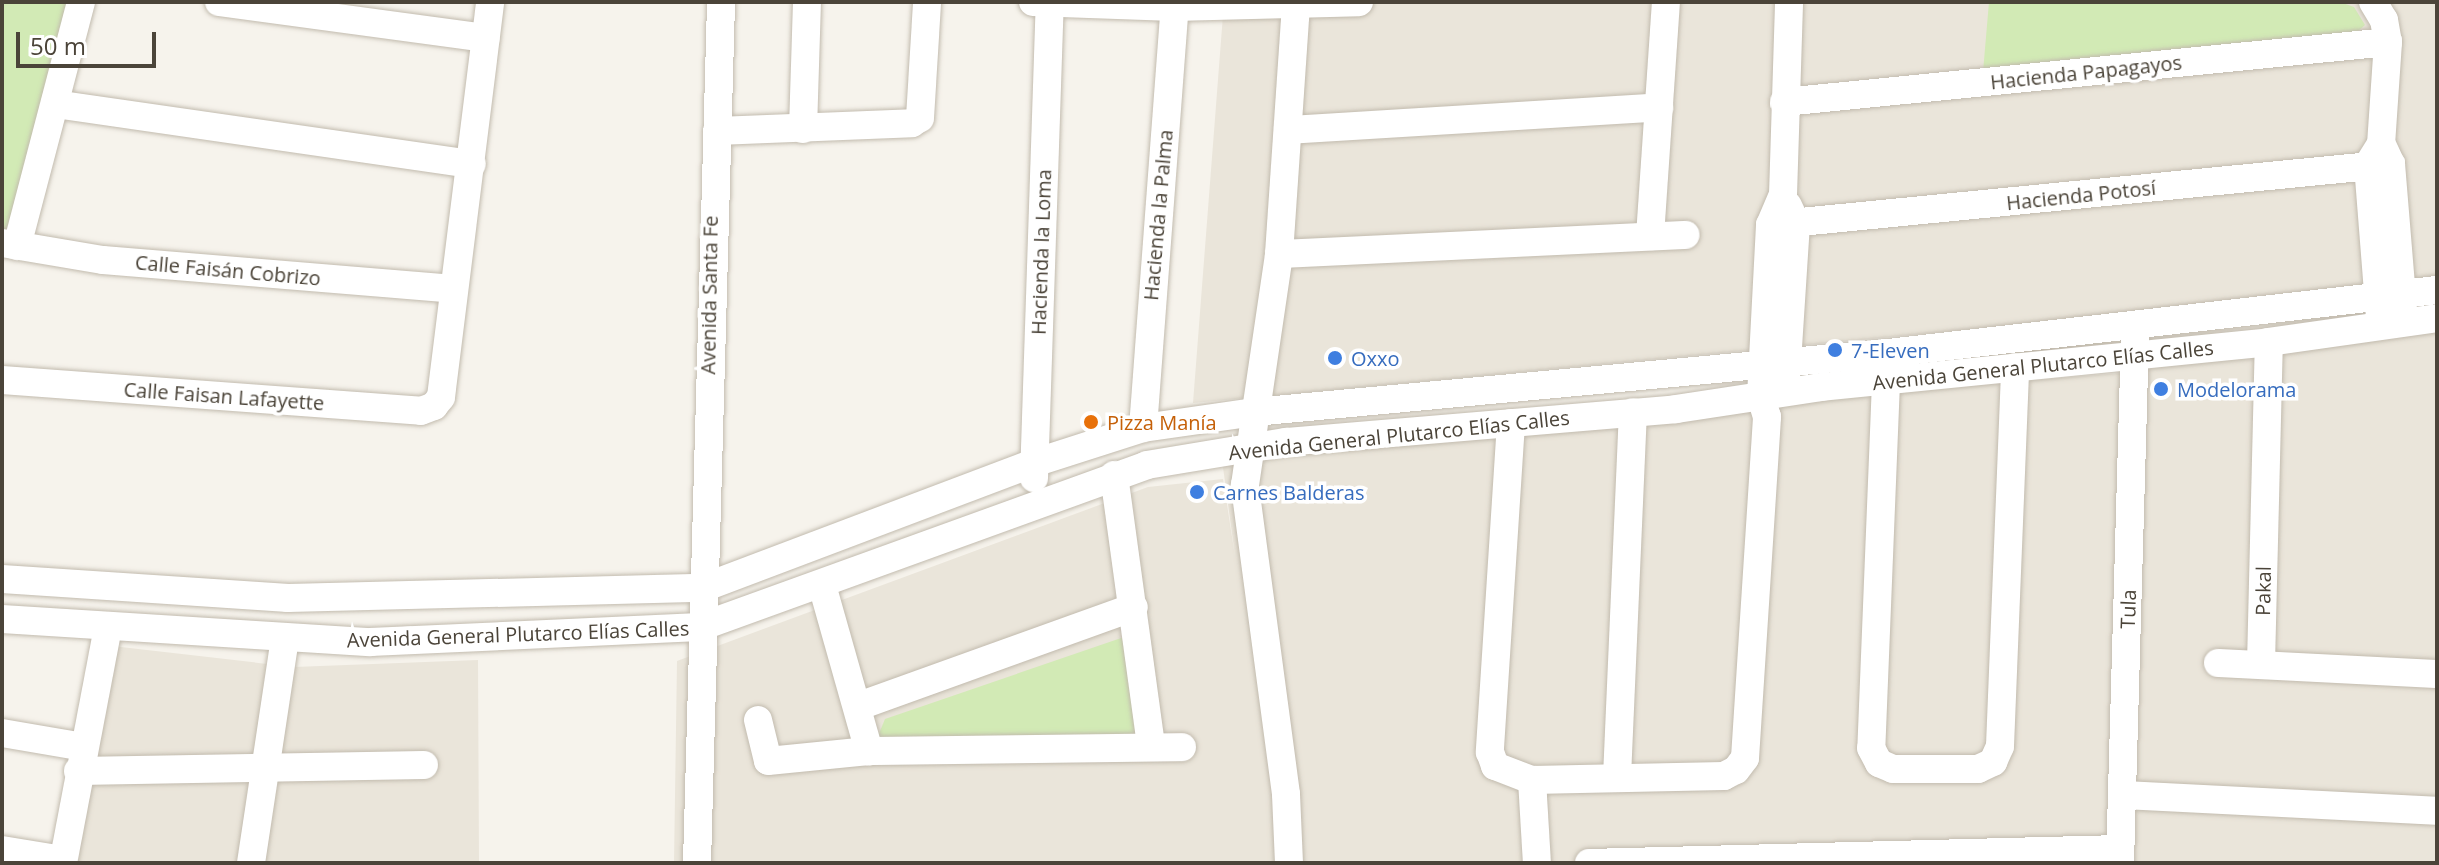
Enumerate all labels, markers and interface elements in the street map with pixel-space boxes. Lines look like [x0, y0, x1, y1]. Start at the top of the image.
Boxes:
scale bar [20, 16, 160, 66]
text: 50 m [30, 29, 86, 62]
street label: Hacienda Papagayos [1989, 50, 2183, 94]
street label: Hacienda la Palma [1139, 128, 1177, 302]
street label: Hacienda la Loma [1026, 169, 1056, 335]
street label: Hacienda Potosí [2005, 175, 2157, 215]
street label: Avenida Santa Fe [696, 215, 722, 375]
street label: Calle Faisán Cobrizo [134, 250, 322, 290]
street label: Avenida General Plutarco Elías Calles [1871, 335, 2215, 395]
place label: 7-Eleven [1851, 338, 1930, 362]
marker: 7-Eleven [1826, 341, 1844, 359]
place label: Oxxo [1351, 346, 1400, 370]
marker: Oxxo [1326, 349, 1344, 367]
street label: Calle Faisan Lafayette [123, 377, 325, 415]
place label: Modelorama [2177, 377, 2296, 401]
marker: Modelorama [2152, 380, 2170, 398]
street label: Avenida General Plutarco Elías Calles [1227, 405, 1571, 465]
place label: Pizza Manía [1107, 410, 1217, 434]
marker: Pizza Manía [1082, 413, 1100, 431]
place label: Carnes Balderas [1213, 480, 1364, 504]
marker: Carnes Balderas [1188, 483, 1206, 501]
street label: Pakal [2251, 566, 2275, 616]
street label: Tula [2115, 589, 2141, 629]
street label: Avenida General Plutarco Elías Calles [346, 616, 690, 652]

